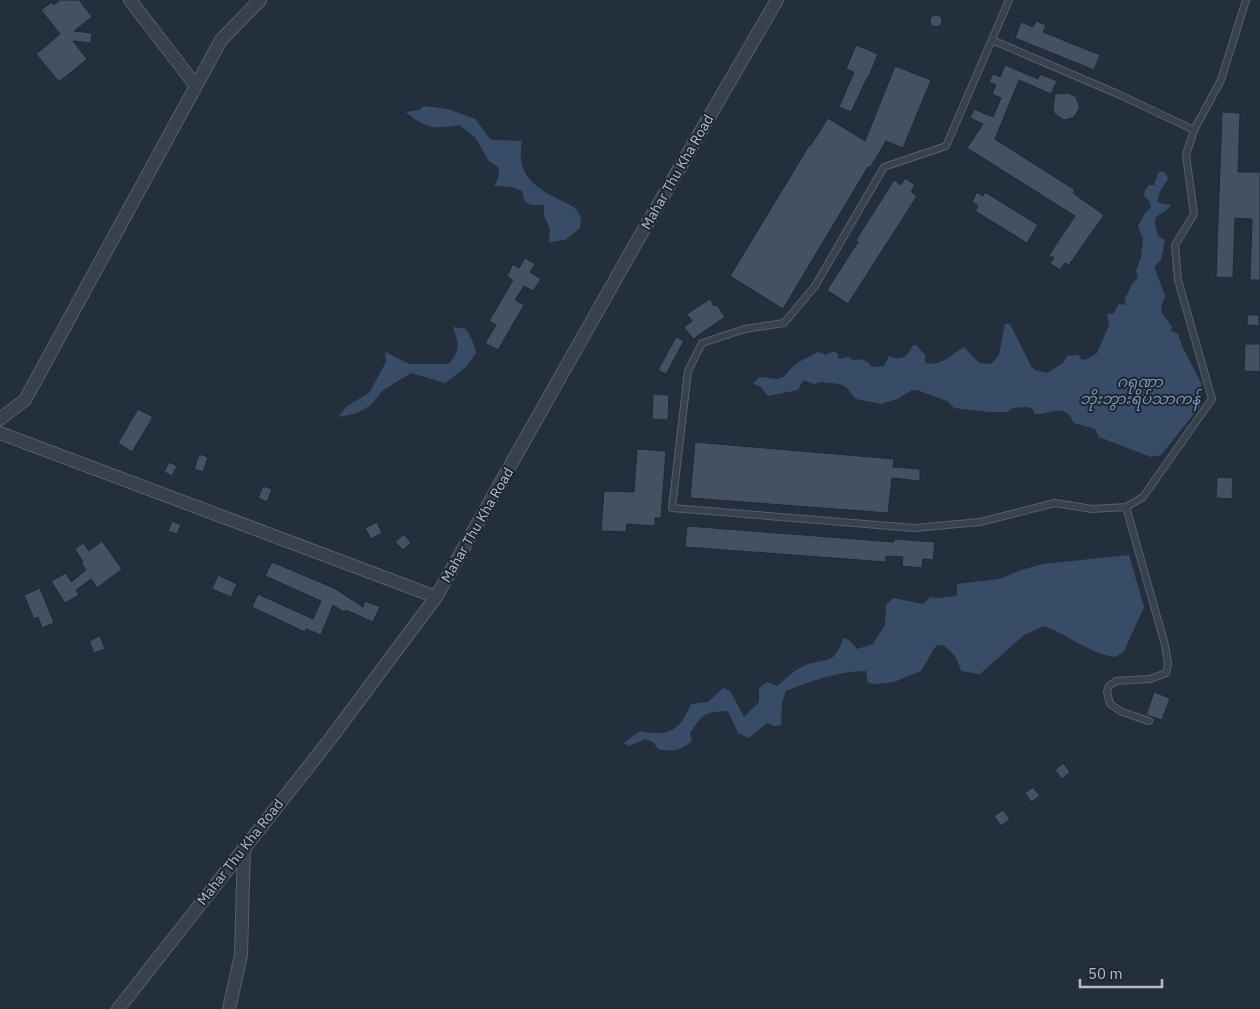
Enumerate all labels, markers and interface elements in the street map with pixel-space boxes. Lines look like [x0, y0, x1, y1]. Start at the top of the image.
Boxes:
street label: Mahar Thu Kha Road [637, 111, 717, 233]
water label: ဂရုဏာ ဘိုးဘွားရိပ်သာကန် [1080, 372, 1203, 411]
street label: Mahar Thu Kha Road [437, 464, 517, 586]
street label: Mahar Thu Kha Road [193, 795, 287, 909]
scale bar [1080, 956, 1162, 988]
text: 50 m [1088, 964, 1123, 983]

